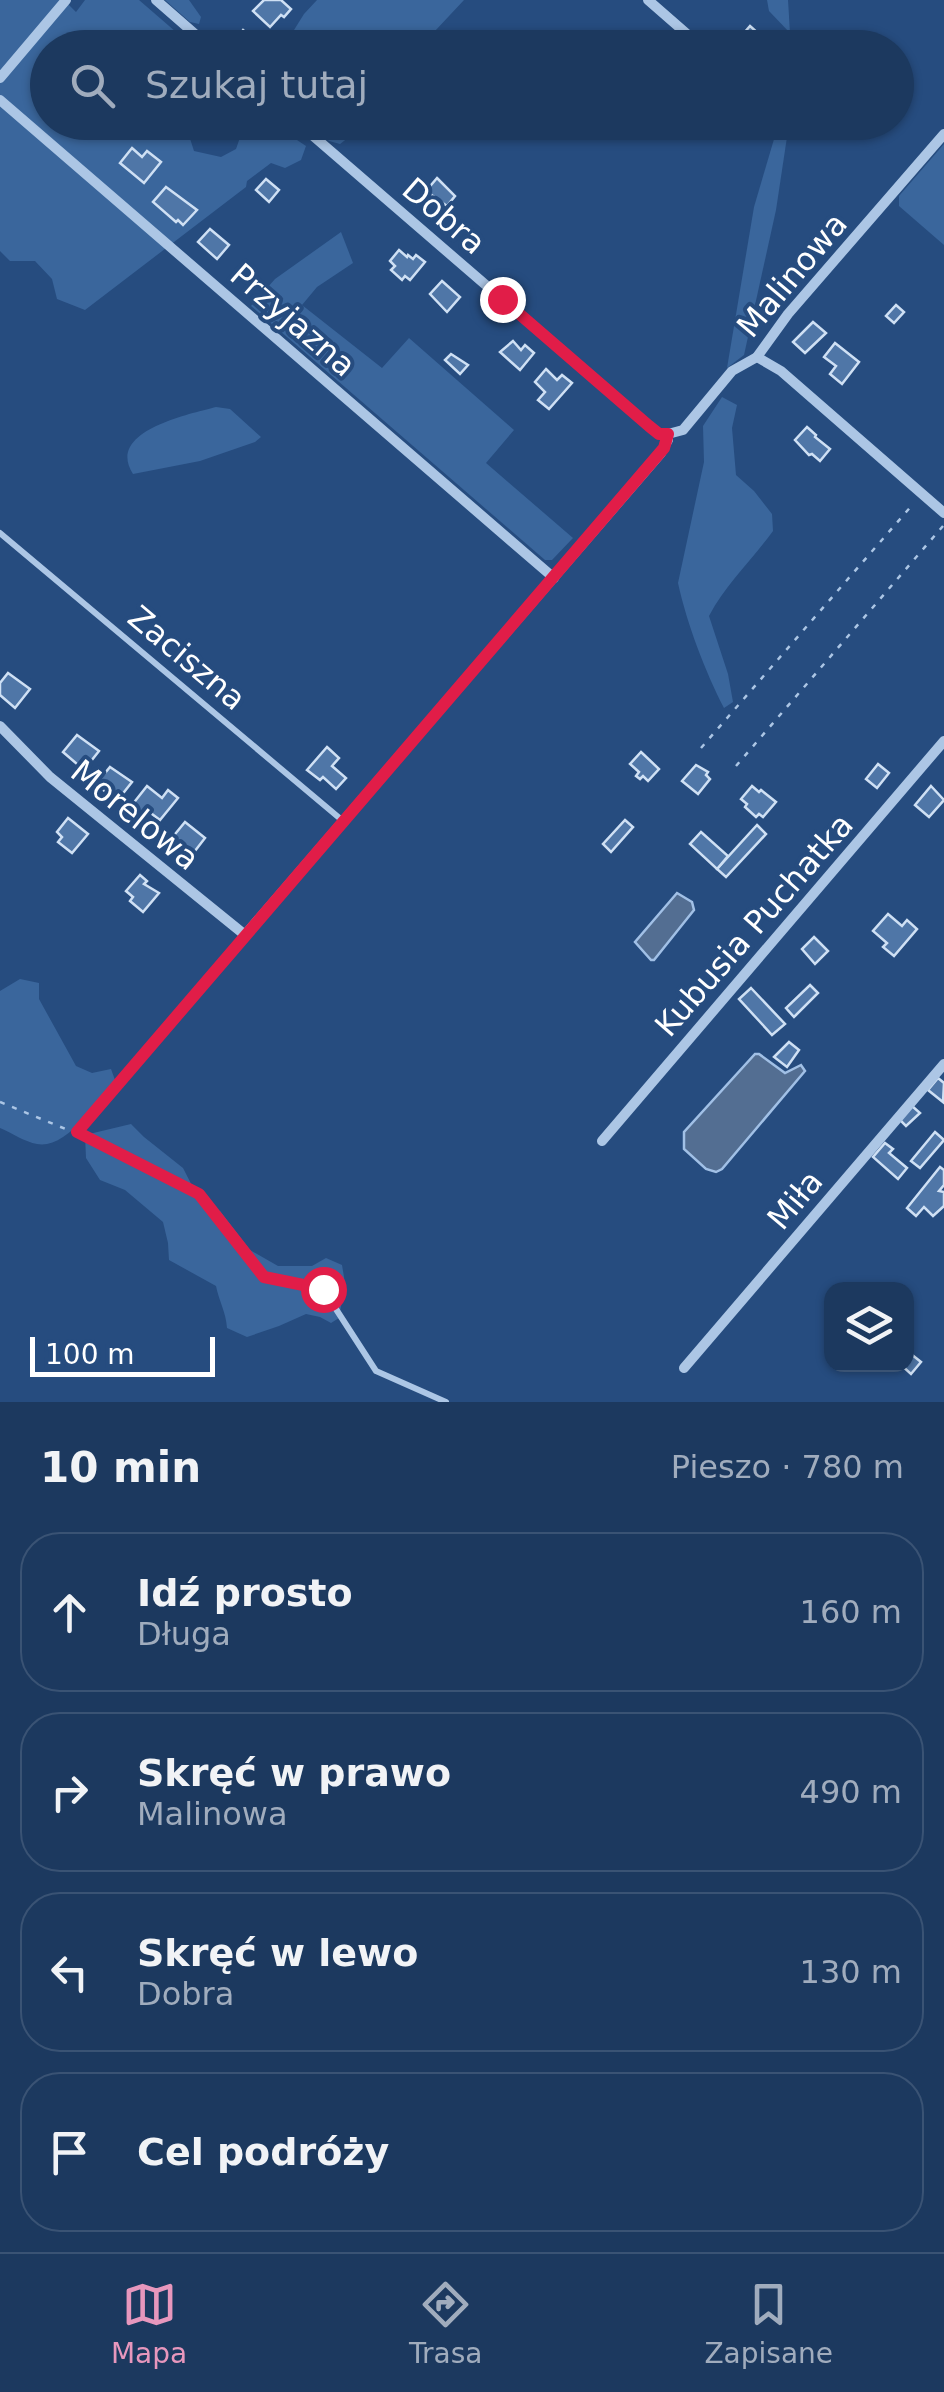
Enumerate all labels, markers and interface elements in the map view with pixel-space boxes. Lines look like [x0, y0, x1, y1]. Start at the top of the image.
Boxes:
search box [30, 30, 914, 140]
icon: search [65, 58, 120, 113]
text: Szukaj tutaj [145, 63, 368, 107]
street label: Dobra [395, 170, 493, 262]
street label: Malinowa [729, 205, 855, 345]
street label: Przyjazna [223, 256, 363, 384]
route end [480, 277, 526, 323]
street label: Zaciszna [121, 598, 253, 718]
street label: Morelowa [63, 752, 207, 878]
street label: Kubusia Puchatka [647, 806, 861, 1044]
street label: Miła [759, 1163, 831, 1237]
route start [301, 1267, 347, 1313]
map controls [824, 1282, 914, 1372]
button: layers [824, 1282, 914, 1372]
scale bar [30, 1332, 215, 1376]
text: 100 m [45, 1338, 135, 1371]
text: 10 min [40, 1443, 201, 1492]
text: Pieszo · 780 m [671, 1448, 904, 1486]
text: Idź prosto [137, 1571, 353, 1615]
icon: ahead [42, 1585, 97, 1640]
text: 160 m [800, 1593, 902, 1631]
text: Długa [137, 1615, 231, 1653]
text: Skręć w prawo [137, 1751, 451, 1795]
icon: right [42, 1765, 97, 1820]
text: 490 m [800, 1773, 902, 1811]
text: Malinowa [137, 1795, 288, 1833]
text: Skręć w lewo [137, 1931, 418, 1975]
icon: left [42, 1945, 97, 2000]
text: 130 m [800, 1953, 902, 1991]
text: Dobra [137, 1975, 234, 2013]
icon: arrive [42, 2125, 97, 2180]
text: Cel podróży [137, 2130, 389, 2174]
tab: Mapa [111, 2277, 187, 2370]
tab: Trasa [409, 2277, 483, 2370]
tab: Zapisane [704, 2277, 833, 2370]

